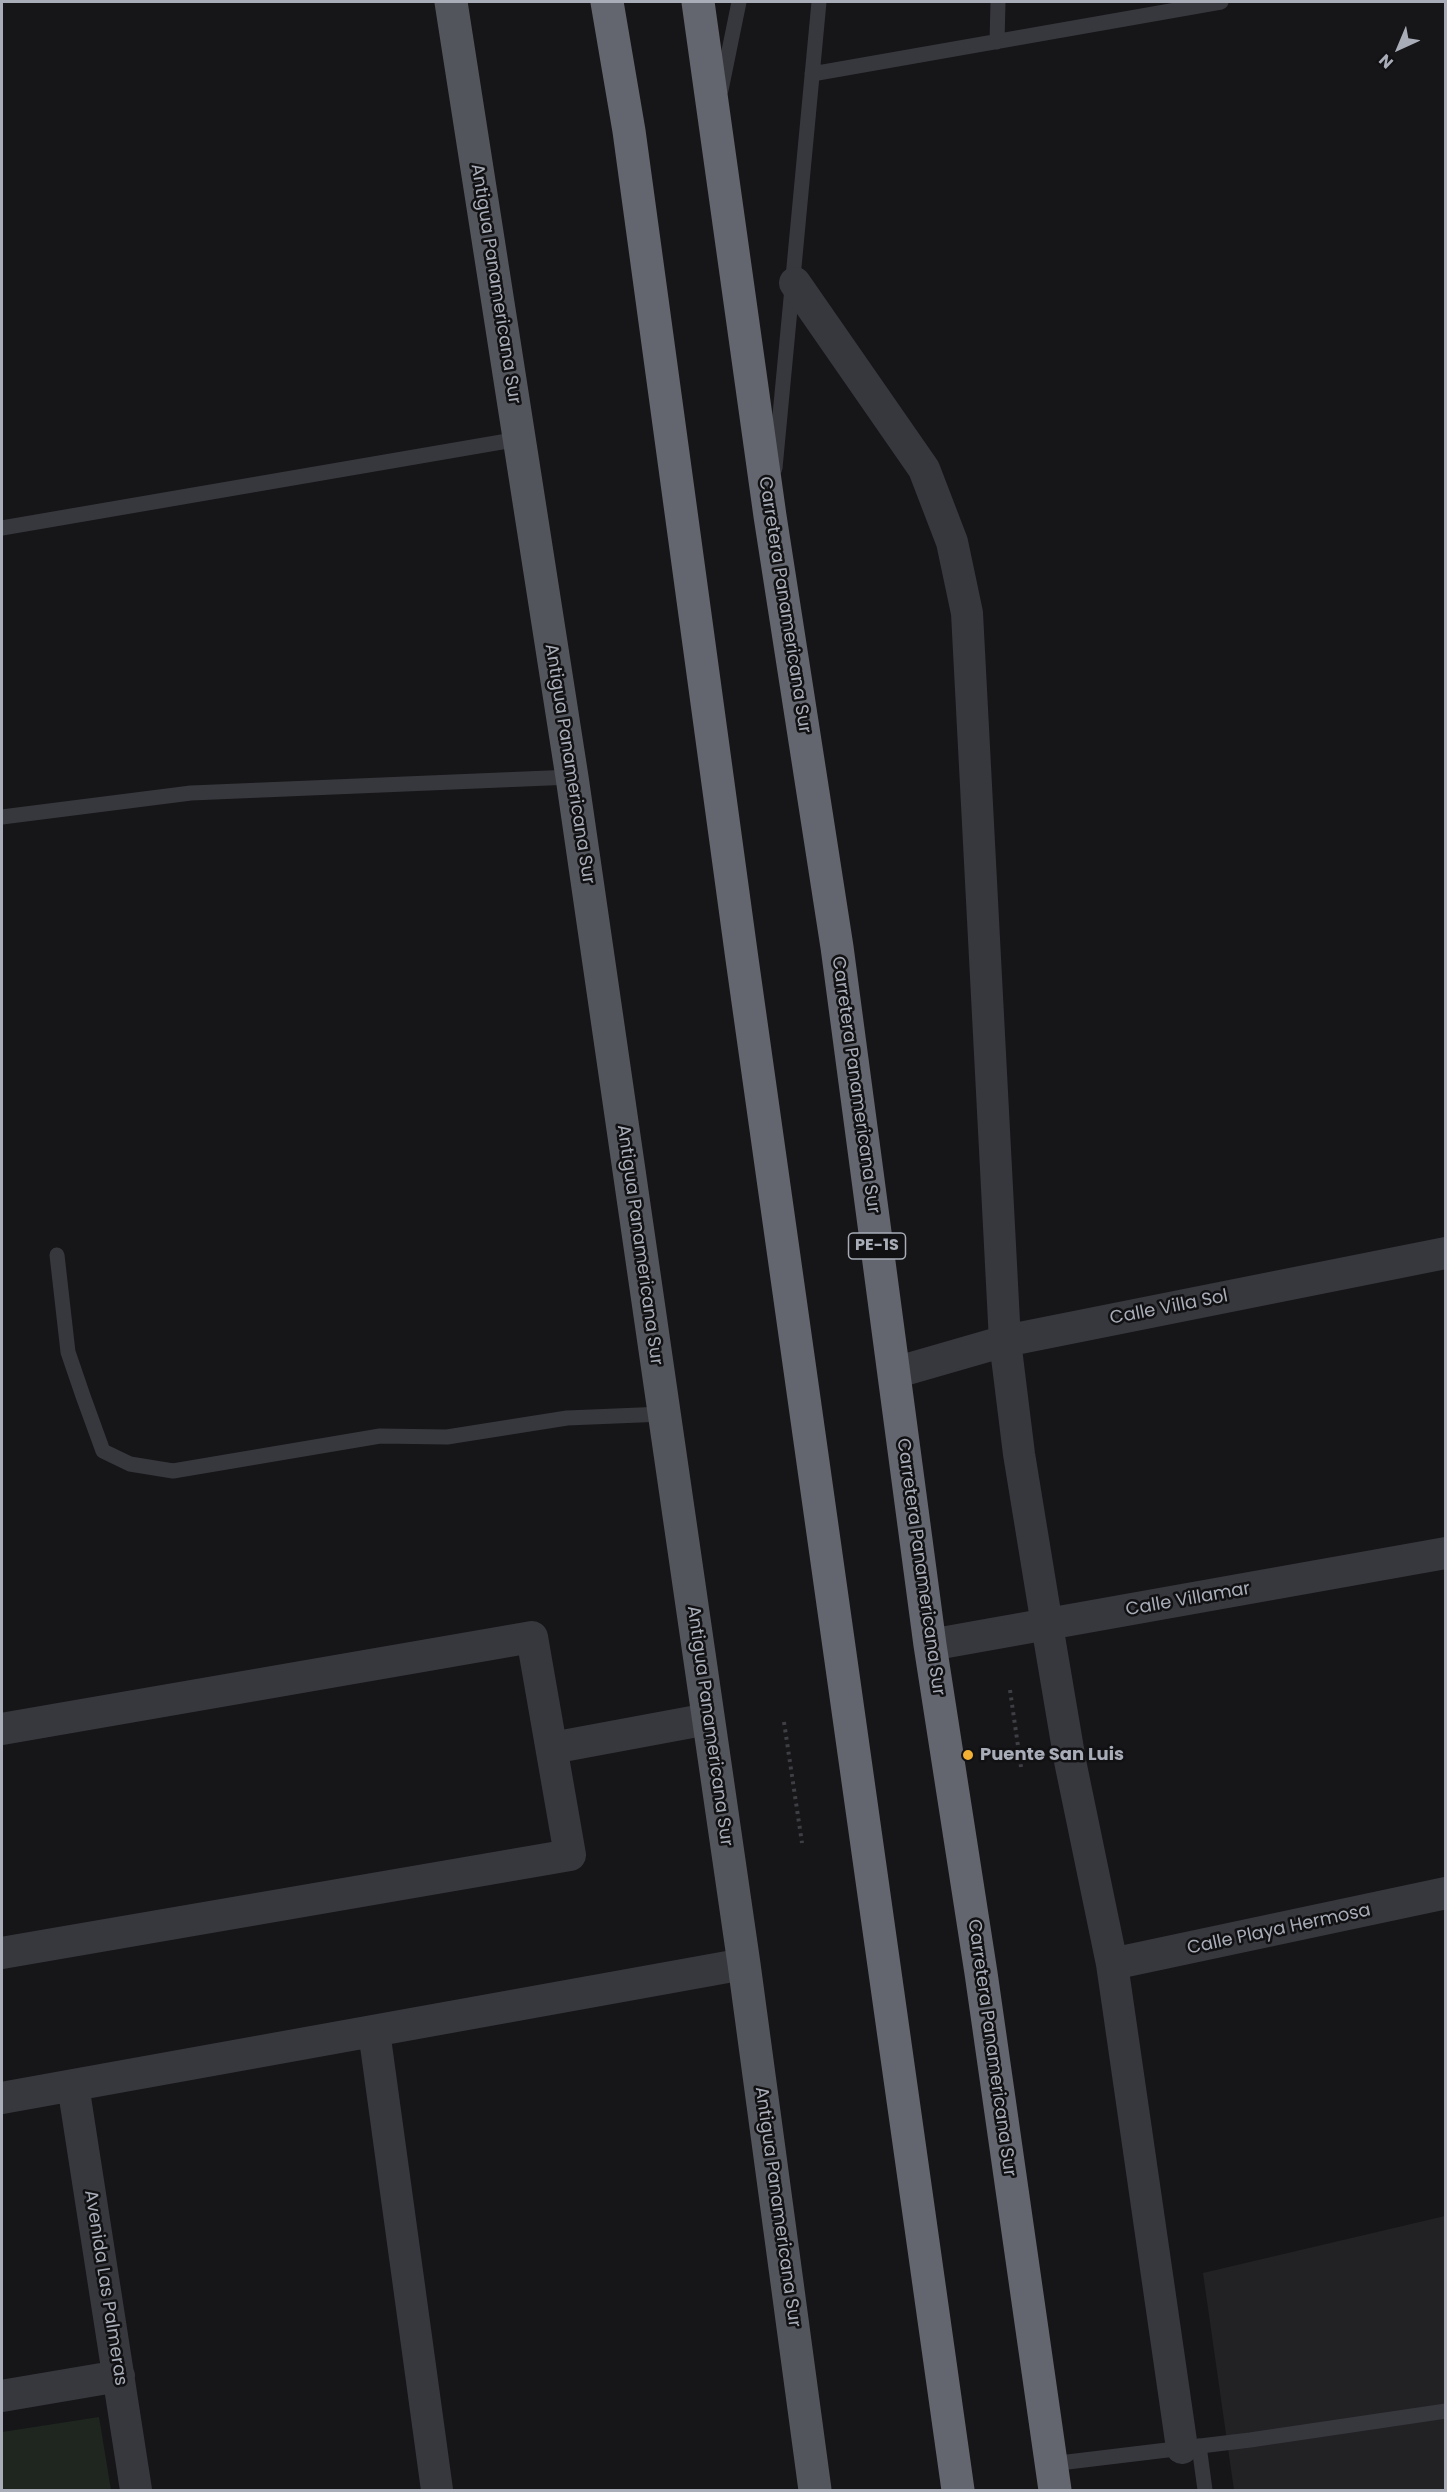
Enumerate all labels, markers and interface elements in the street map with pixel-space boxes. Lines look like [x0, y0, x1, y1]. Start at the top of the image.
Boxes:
north arrow [1369, 18, 1429, 78]
text: N [1374, 49, 1398, 74]
street label: Antigua Panamericana Sur [465, 162, 525, 406]
street label: Carretera Panamericana Sur [753, 475, 815, 735]
street label: Antigua Panamericana Sur [539, 642, 599, 886]
street label: Carretera Panamericana Sur [826, 955, 884, 1215]
street label: Antigua Panamericana Sur [611, 1123, 667, 1367]
road number: PE-1S [848, 1233, 906, 1259]
street label: Calle Villa Sol [1108, 1286, 1230, 1330]
street label: Carretera Panamericana Sur [891, 1437, 949, 1697]
street label: Calle Villamar [1124, 1578, 1252, 1622]
street label: Antigua Panamericana Sur [681, 1604, 737, 1848]
place label: Puente San Luis [980, 1744, 1124, 1766]
marker: Puente San Luis [961, 1748, 975, 1762]
street label: Calle Playa Hermosa [1185, 1900, 1373, 1960]
street label: Carretera Panamericana Sur [962, 1918, 1020, 2178]
street label: Antigua Panamericana Sur [749, 2085, 805, 2329]
street label: Avenida Las Palmeras [79, 2189, 131, 2387]

